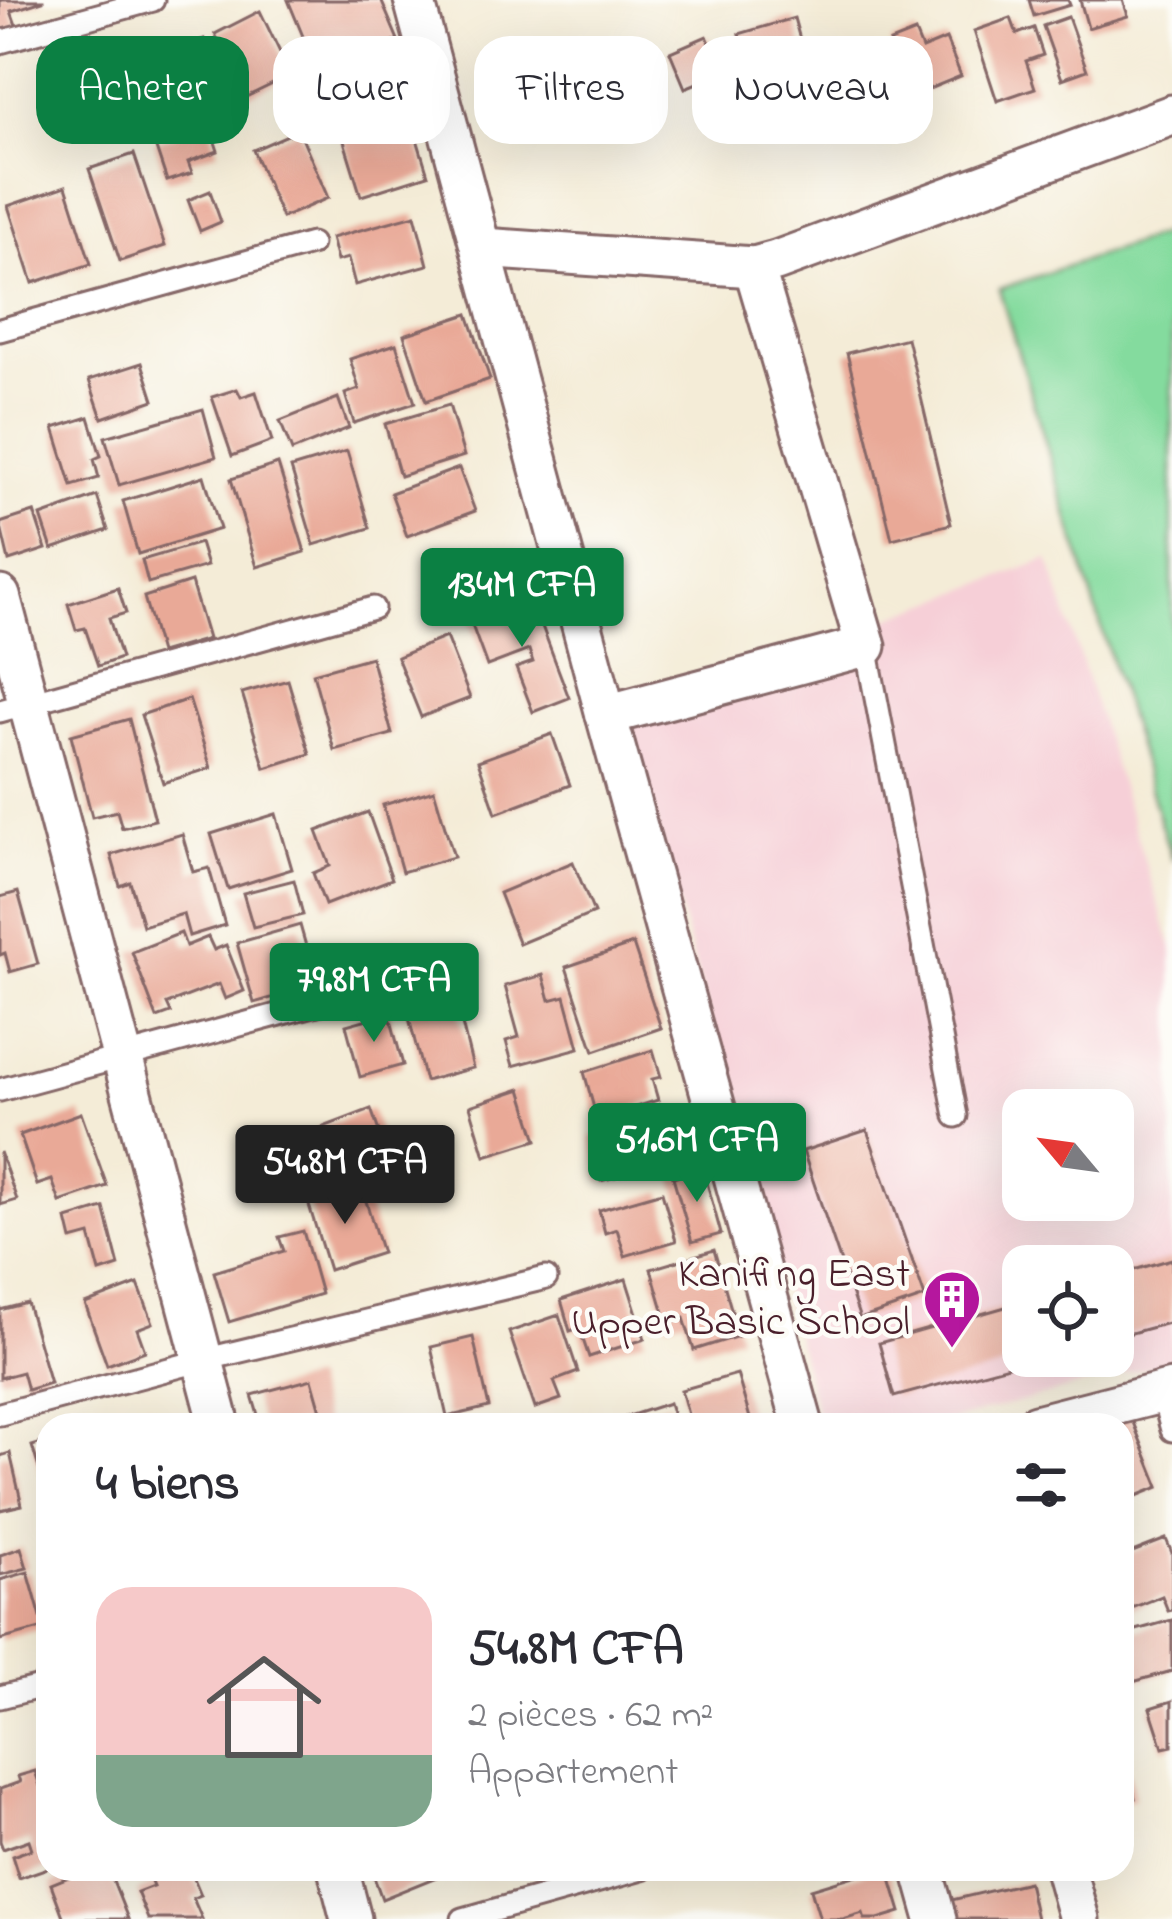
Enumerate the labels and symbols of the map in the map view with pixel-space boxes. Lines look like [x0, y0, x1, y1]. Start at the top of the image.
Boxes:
pin: 134M CFA [398, 548, 646, 650]
pin: 79.8M CFA [237, 943, 511, 1045]
north arrow [1002, 1089, 1134, 1221]
pin: 51.6M CFA [560, 1103, 834, 1205]
pin: 54.8M CFA [208, 1125, 482, 1227]
place label: Kanifing East Upper Basic School [571, 1245, 910, 1354]
building icon: Kanifing East Upper Basic School [921, 1268, 983, 1350]

